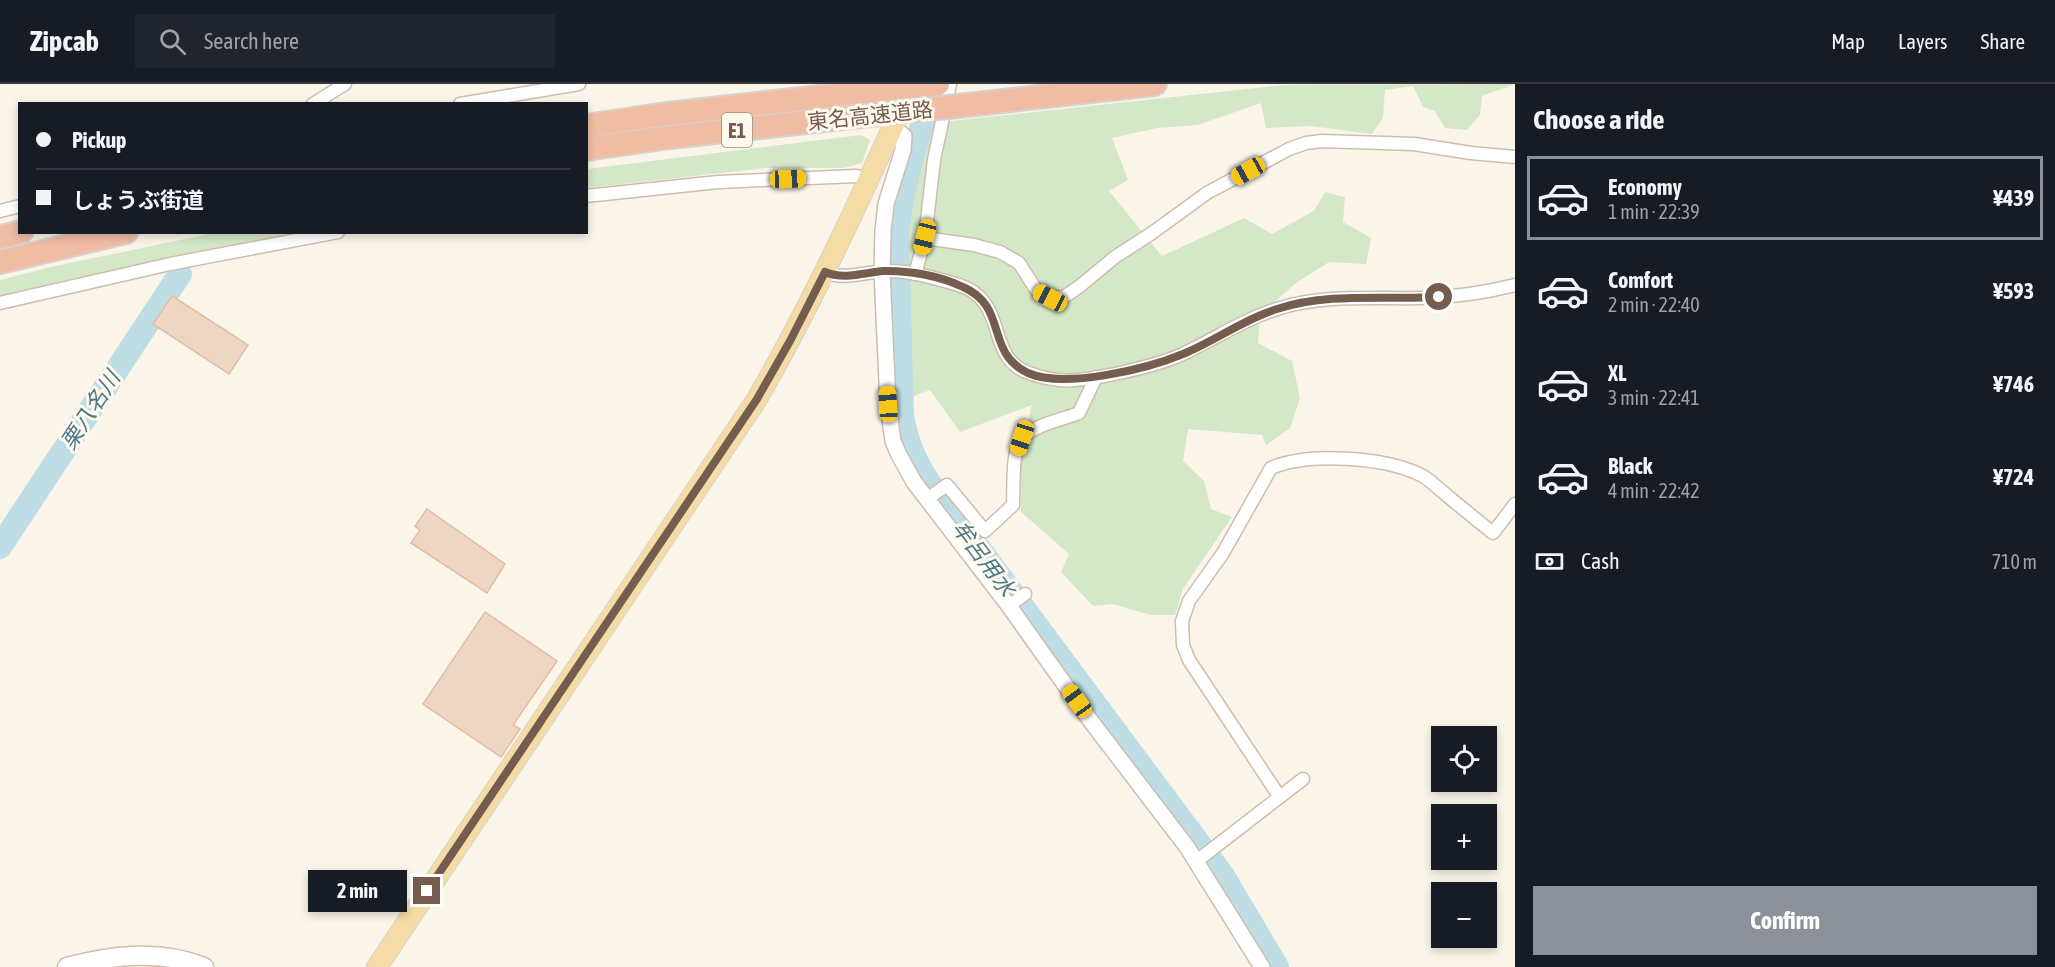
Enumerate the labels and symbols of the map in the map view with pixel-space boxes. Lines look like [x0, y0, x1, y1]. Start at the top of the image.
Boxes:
street label: 東名高速道路 [806, 96, 934, 134]
road number: E1 [722, 113, 752, 147]
car [1228, 154, 1268, 188]
car [770, 169, 806, 189]
car [912, 217, 938, 257]
car [1030, 282, 1070, 314]
route start [1425, 283, 1452, 310]
water label: 栗八名川 [55, 364, 126, 454]
car [878, 386, 898, 422]
car [1008, 418, 1036, 458]
water label: 牟呂用水 [947, 515, 1022, 603]
car [1059, 681, 1095, 721]
callout: 2 min [307, 870, 406, 912]
route end [413, 877, 440, 904]

